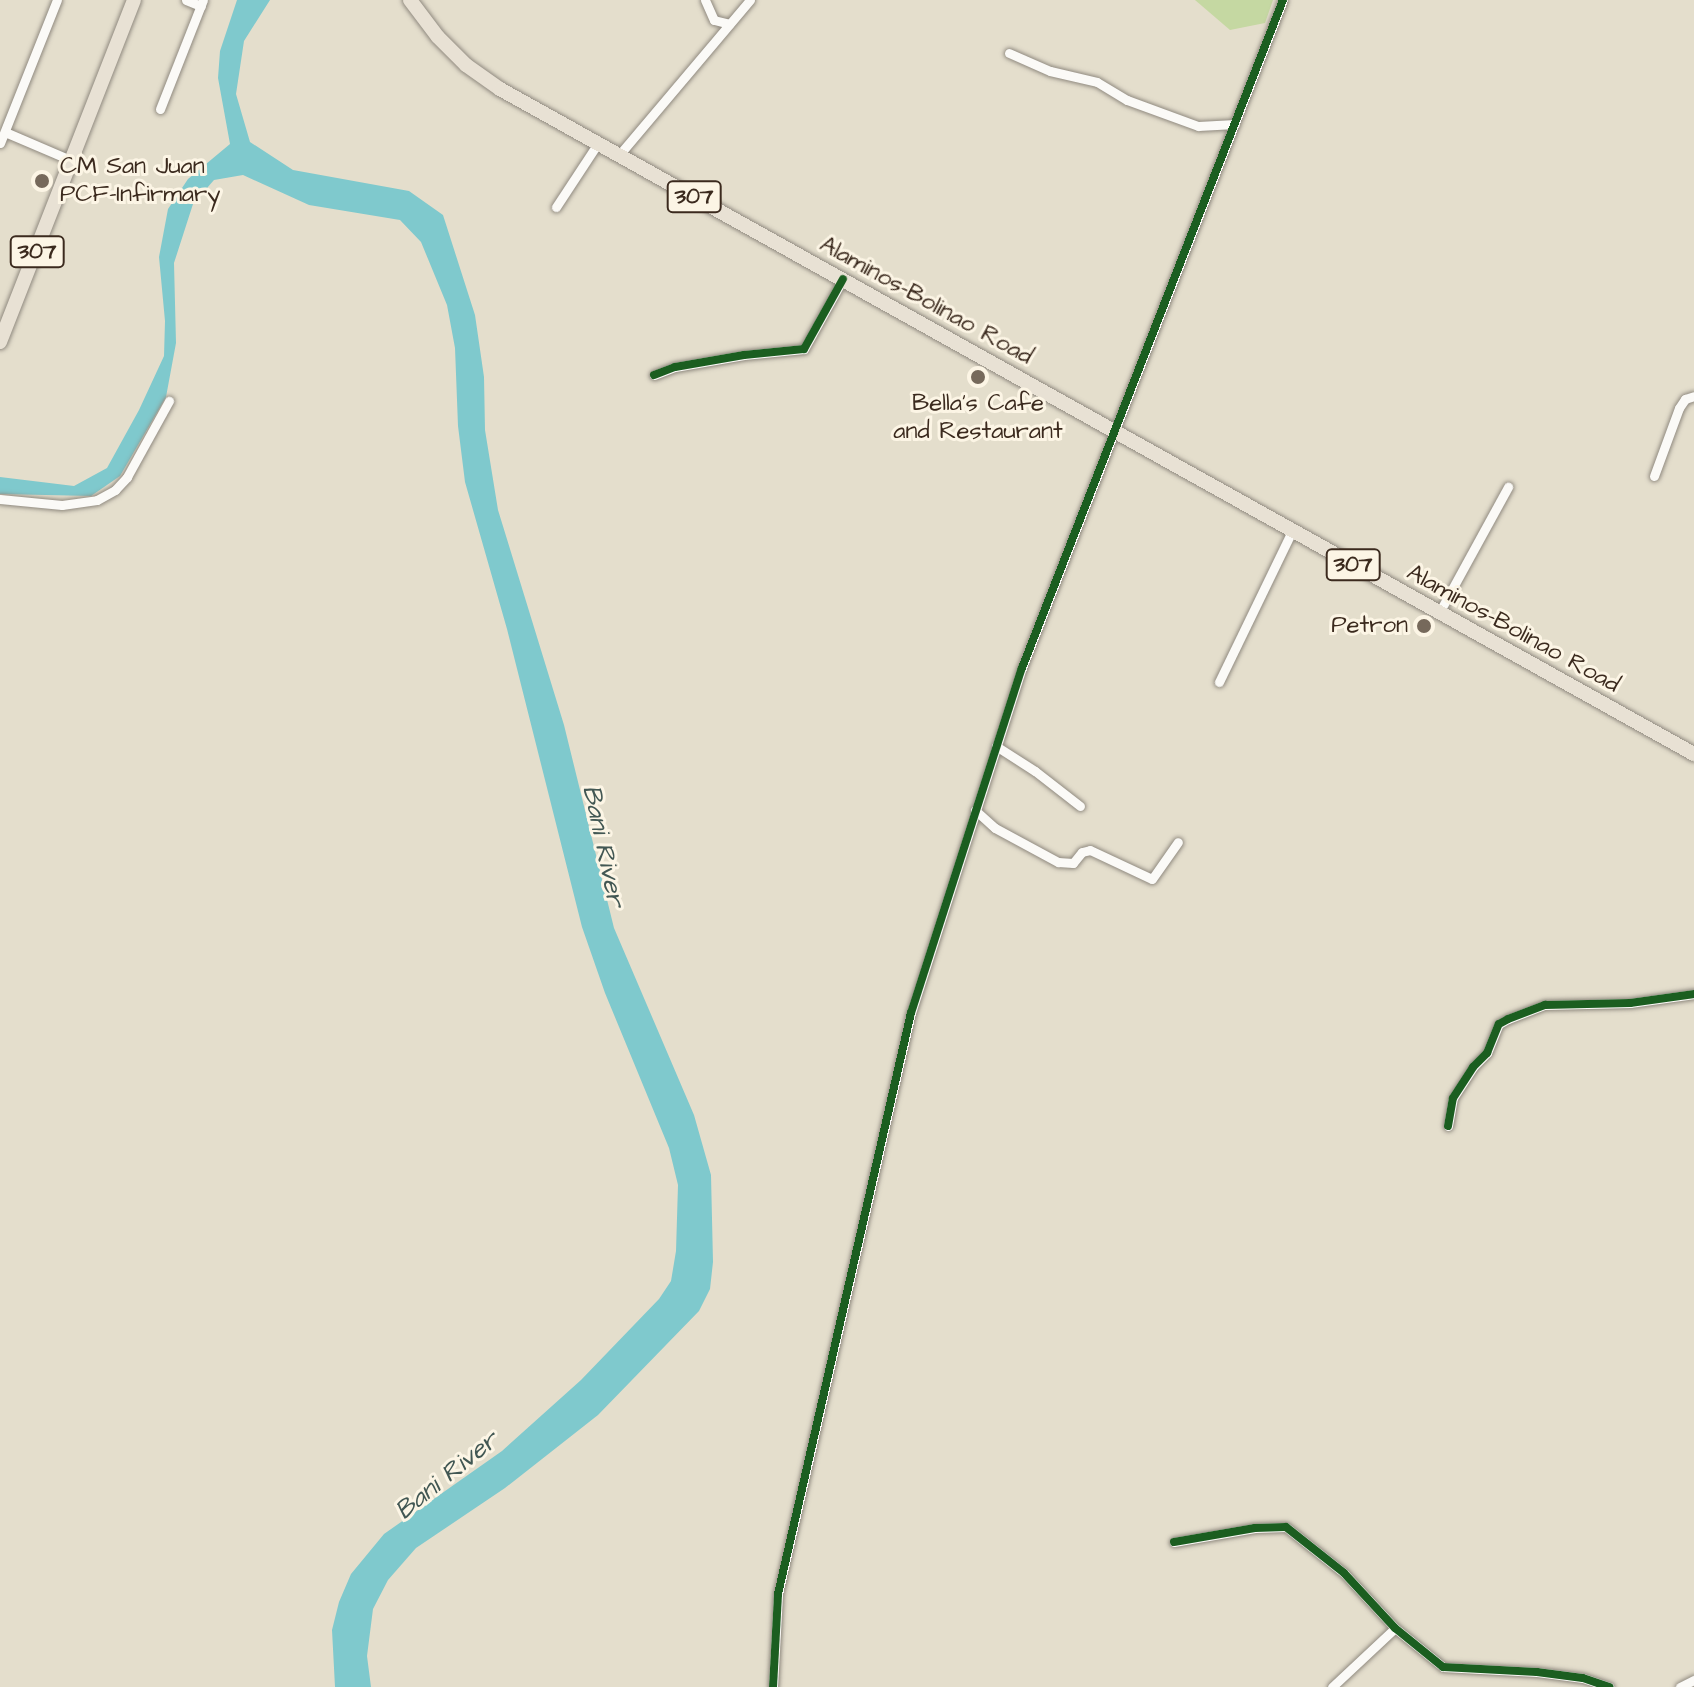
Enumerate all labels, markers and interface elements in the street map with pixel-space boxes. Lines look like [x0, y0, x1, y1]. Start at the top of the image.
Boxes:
place label: CM San Juan PCF-Infirmary [60, 153, 220, 209]
marker: CM San Juan PCF-Infirmary [31, 170, 53, 192]
road number: 307 [666, 179, 722, 215]
street label: Alaminos-Bolinao Road [814, 230, 1038, 372]
road number: 307 [9, 234, 65, 270]
marker: Bella’s Cafe and Restaurant [969, 368, 987, 386]
place label: Bella’s Cafe and Restaurant [893, 390, 1063, 446]
road number: 307 [1325, 547, 1381, 583]
street label: Alaminos-Bolinao Road [1401, 558, 1625, 700]
place label: Petron [1331, 612, 1408, 640]
marker: Petron [1415, 617, 1433, 635]
water label: Bani River [575, 782, 631, 910]
water label: Bani River [389, 1425, 505, 1527]

